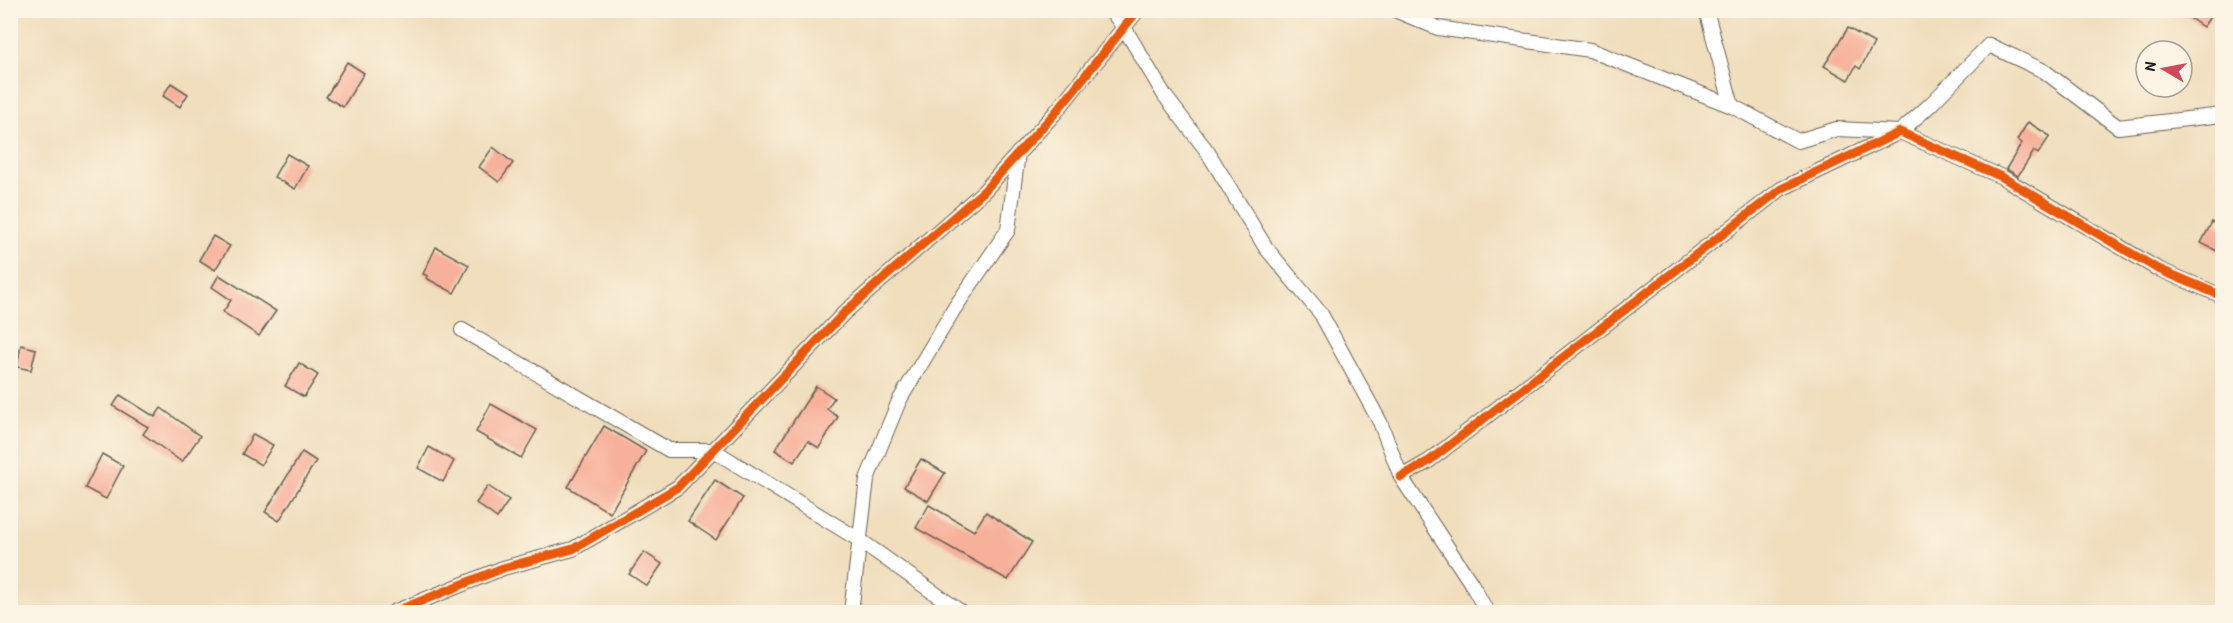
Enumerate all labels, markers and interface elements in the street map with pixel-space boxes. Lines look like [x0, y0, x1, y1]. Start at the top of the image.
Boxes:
north arrow [2134, 39, 2194, 99]
text: N [2138, 60, 2161, 72]

